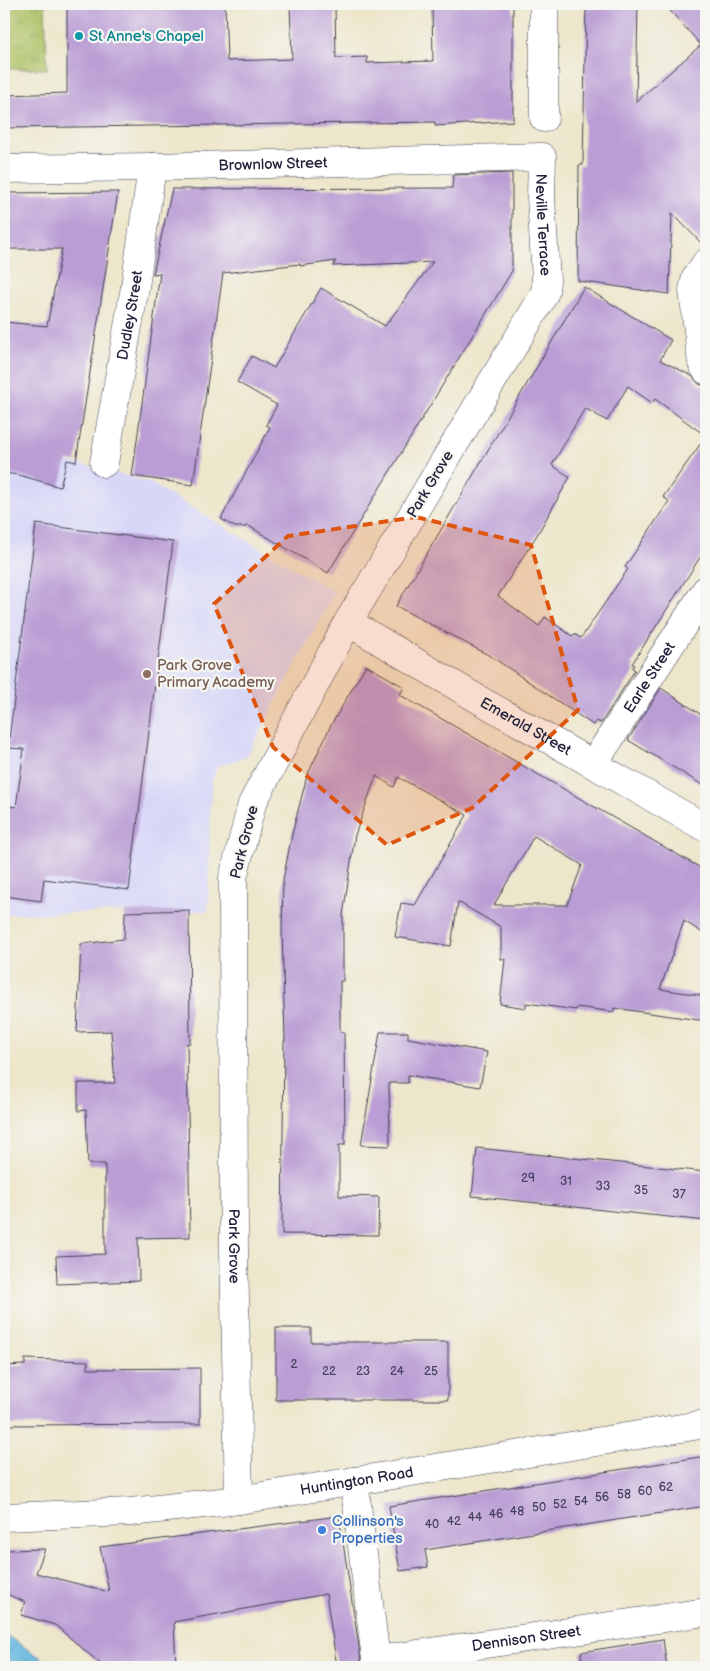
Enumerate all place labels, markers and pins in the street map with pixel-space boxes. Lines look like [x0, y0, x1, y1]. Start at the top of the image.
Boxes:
place label: St Anne's Chapel [89, 27, 204, 46]
marker: St Anne's Chapel [73, 30, 85, 42]
place label: Park Grove Primary Academy [157, 656, 275, 692]
marker: Park Grove Primary Academy [141, 668, 153, 680]
place label: Collinson's Properties [332, 1512, 404, 1548]
marker: Collinson's Properties [316, 1524, 328, 1536]

